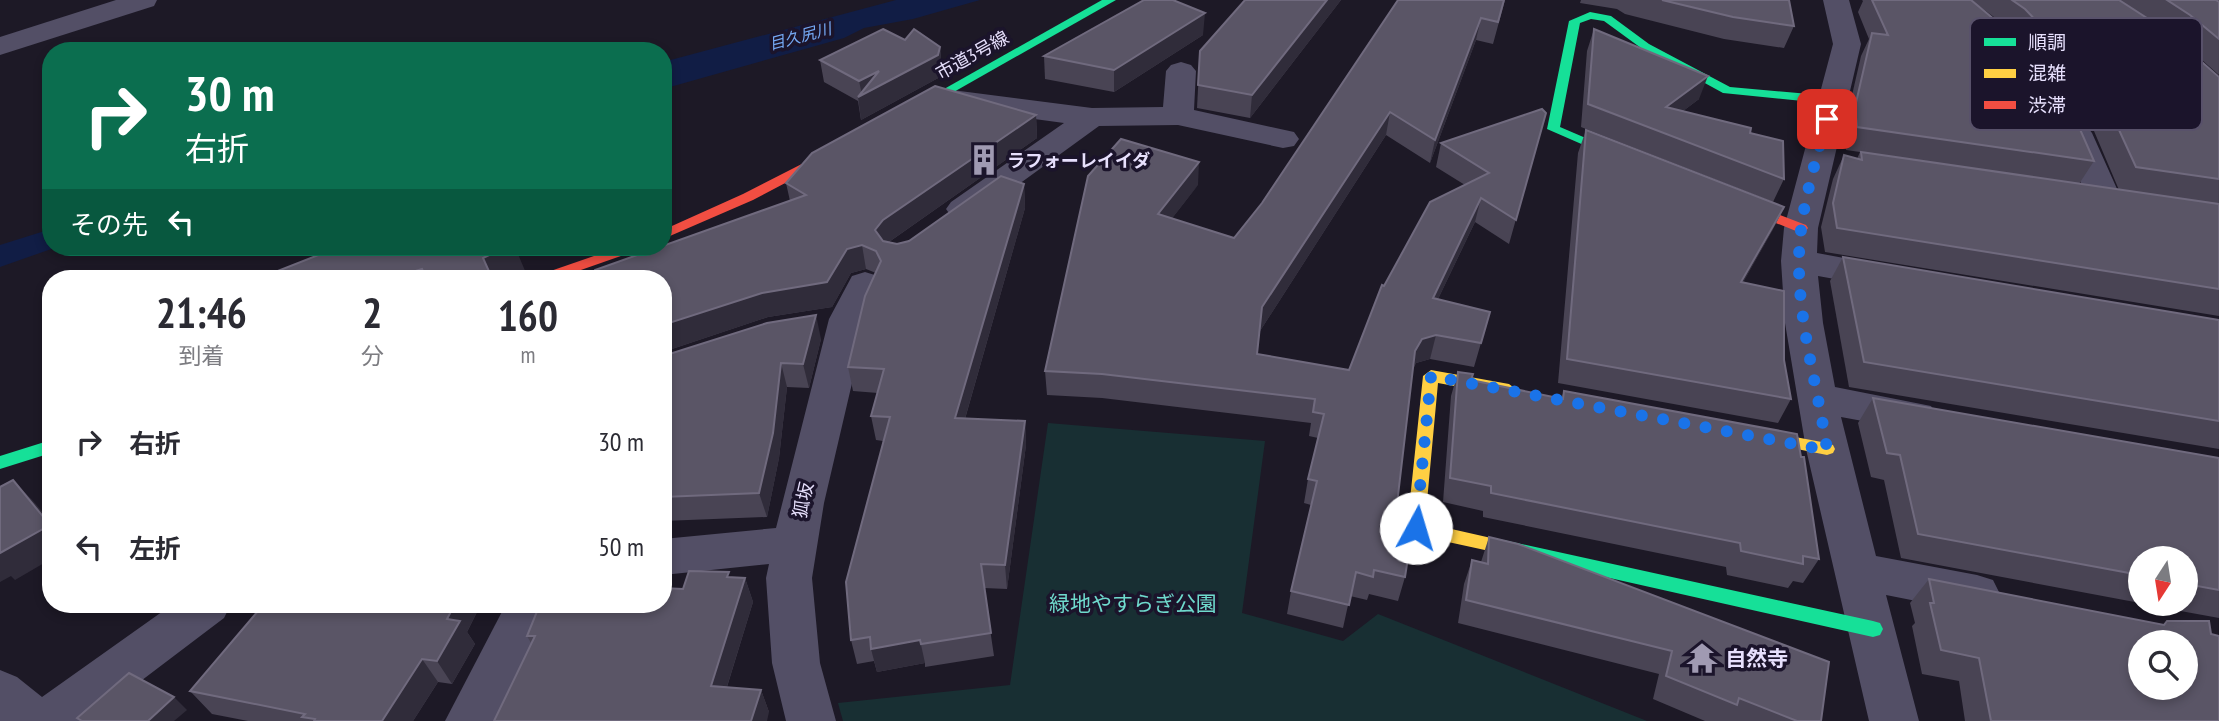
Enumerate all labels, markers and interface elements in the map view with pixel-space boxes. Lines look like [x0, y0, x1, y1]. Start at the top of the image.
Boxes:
water label: 目久尻川 [766, 18, 835, 54]
legend [1970, 18, 2202, 130]
street label: 市道3号線 [931, 26, 1013, 84]
text: 順調 [2028, 30, 2066, 54]
text: 30 m [185, 61, 274, 125]
text: 混雑 [2028, 61, 2066, 85]
icon: right [70, 70, 161, 161]
pin [1797, 89, 1857, 149]
text: 渋滞 [2028, 93, 2066, 117]
icon: arrive [1808, 100, 1846, 138]
text: 右折 [185, 127, 249, 169]
building icon: ラフォーレイイダ [967, 143, 1001, 177]
place label: ラフォーレイイダ [1007, 149, 1150, 172]
icon: left [162, 203, 200, 241]
text: その先 [70, 208, 148, 241]
text: 21:46 [156, 285, 247, 340]
text: 2 [362, 285, 382, 340]
text: 160 [498, 288, 558, 343]
text: m [520, 340, 535, 369]
text: 到着 [178, 341, 224, 370]
text: 分 [361, 341, 384, 370]
icon: right [70, 423, 108, 461]
text: 30 m [598, 425, 644, 458]
text: 右折 [129, 427, 181, 460]
street label: 狐坂 [788, 480, 818, 520]
position arrow [1379, 491, 1453, 565]
icon: left [70, 528, 108, 566]
text: 50 m [598, 530, 644, 563]
text: 左折 [129, 532, 181, 565]
north arrow [2128, 546, 2198, 616]
map controls [2128, 546, 2198, 700]
park label: 緑地やすらぎ公園 [1049, 590, 1217, 617]
button: search [2128, 630, 2198, 700]
temple icon: 自然寺 [1685, 641, 1719, 675]
place label: 自然寺 [1725, 645, 1788, 672]

